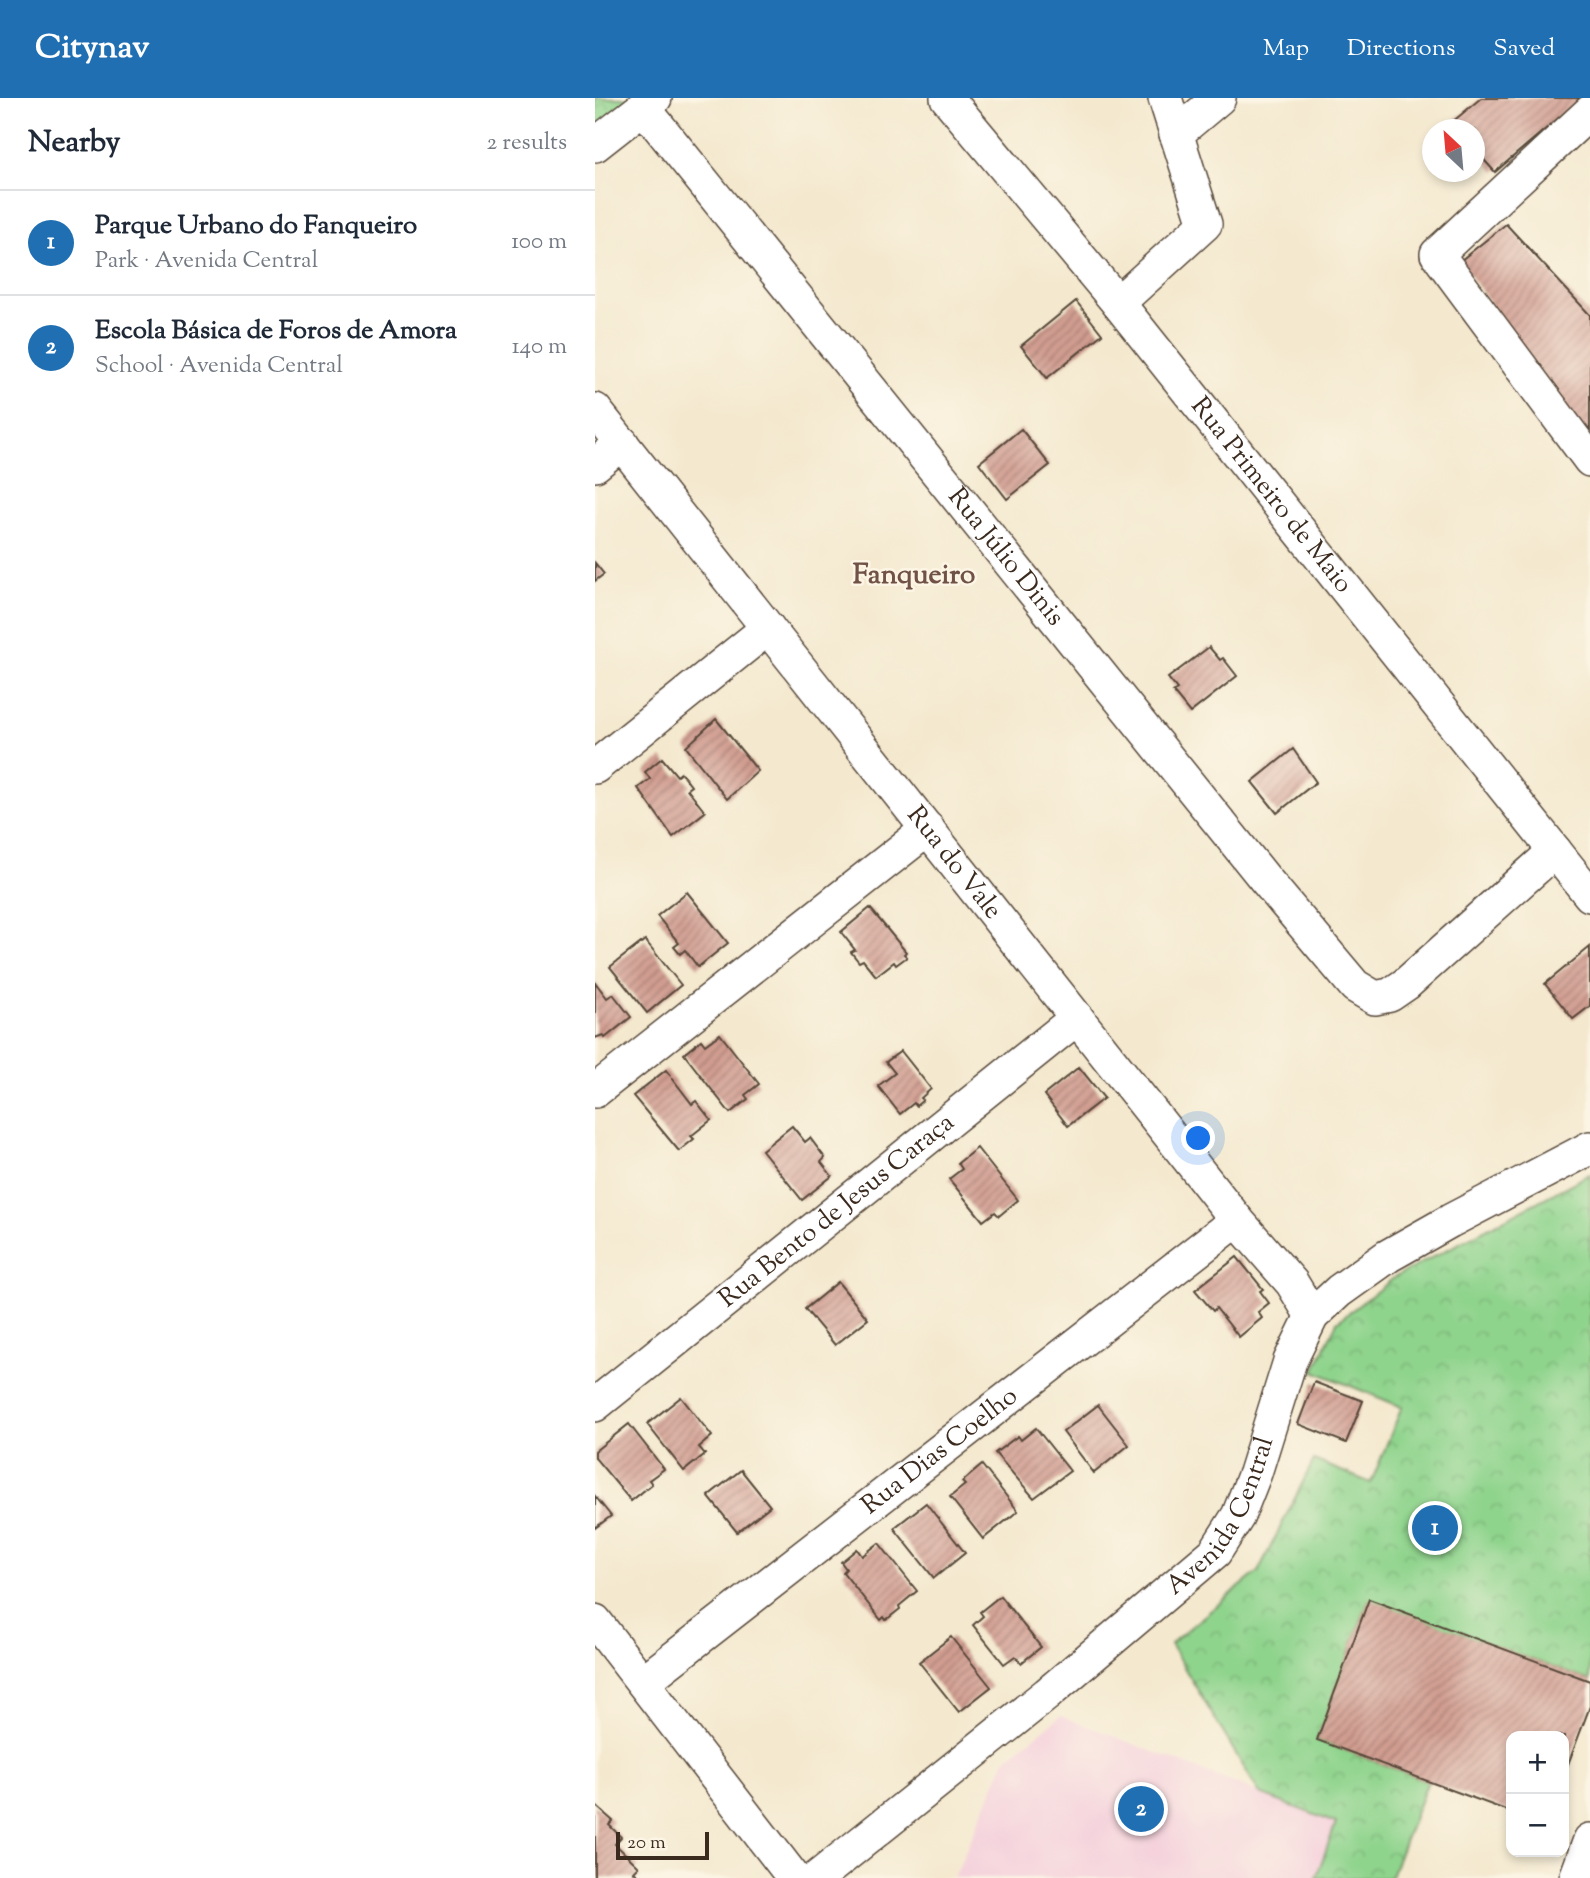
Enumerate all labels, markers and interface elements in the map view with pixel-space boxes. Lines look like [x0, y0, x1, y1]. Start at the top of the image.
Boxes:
text: Citynav [35, 25, 150, 73]
text: Map [1263, 32, 1309, 66]
text: Directions [1347, 32, 1455, 66]
text: Saved [1493, 32, 1555, 66]
north arrow [1422, 119, 1485, 182]
text: Nearby [28, 122, 120, 165]
text: 2 results [487, 127, 567, 160]
text: Parque Urbano do Fanqueiro [95, 208, 417, 245]
text: 1 [47, 226, 55, 259]
text: 100 m [511, 226, 567, 259]
text: Park · Avenida Central [95, 245, 318, 278]
text: Escola Básica de Foros de Amora [95, 313, 457, 350]
text: 2 [46, 331, 56, 364]
text: 140 m [512, 331, 567, 364]
text: School · Avenida Central [95, 350, 343, 383]
street label: Rua Primeiro de Maio [1182, 389, 1361, 601]
street label: Rua Júlio Dinis [938, 480, 1073, 634]
district label: Fanqueiro [853, 556, 975, 596]
street label: Rua do Vale [898, 798, 1011, 927]
street label: Rua Bento de Jesus Caraça [711, 1105, 963, 1317]
your location [1181, 1121, 1215, 1155]
street label: Rua Dias Coelho [854, 1378, 1026, 1524]
street label: Avenida Central [1158, 1432, 1284, 1604]
pin: 1 [1412, 1502, 1458, 1554]
map controls [1506, 1731, 1569, 1857]
button: + [1506, 1731, 1569, 1794]
pin: 2 [1118, 1783, 1164, 1835]
button: − [1506, 1794, 1569, 1857]
scale bar [616, 1829, 709, 1861]
text: 20 m [627, 1830, 666, 1857]

